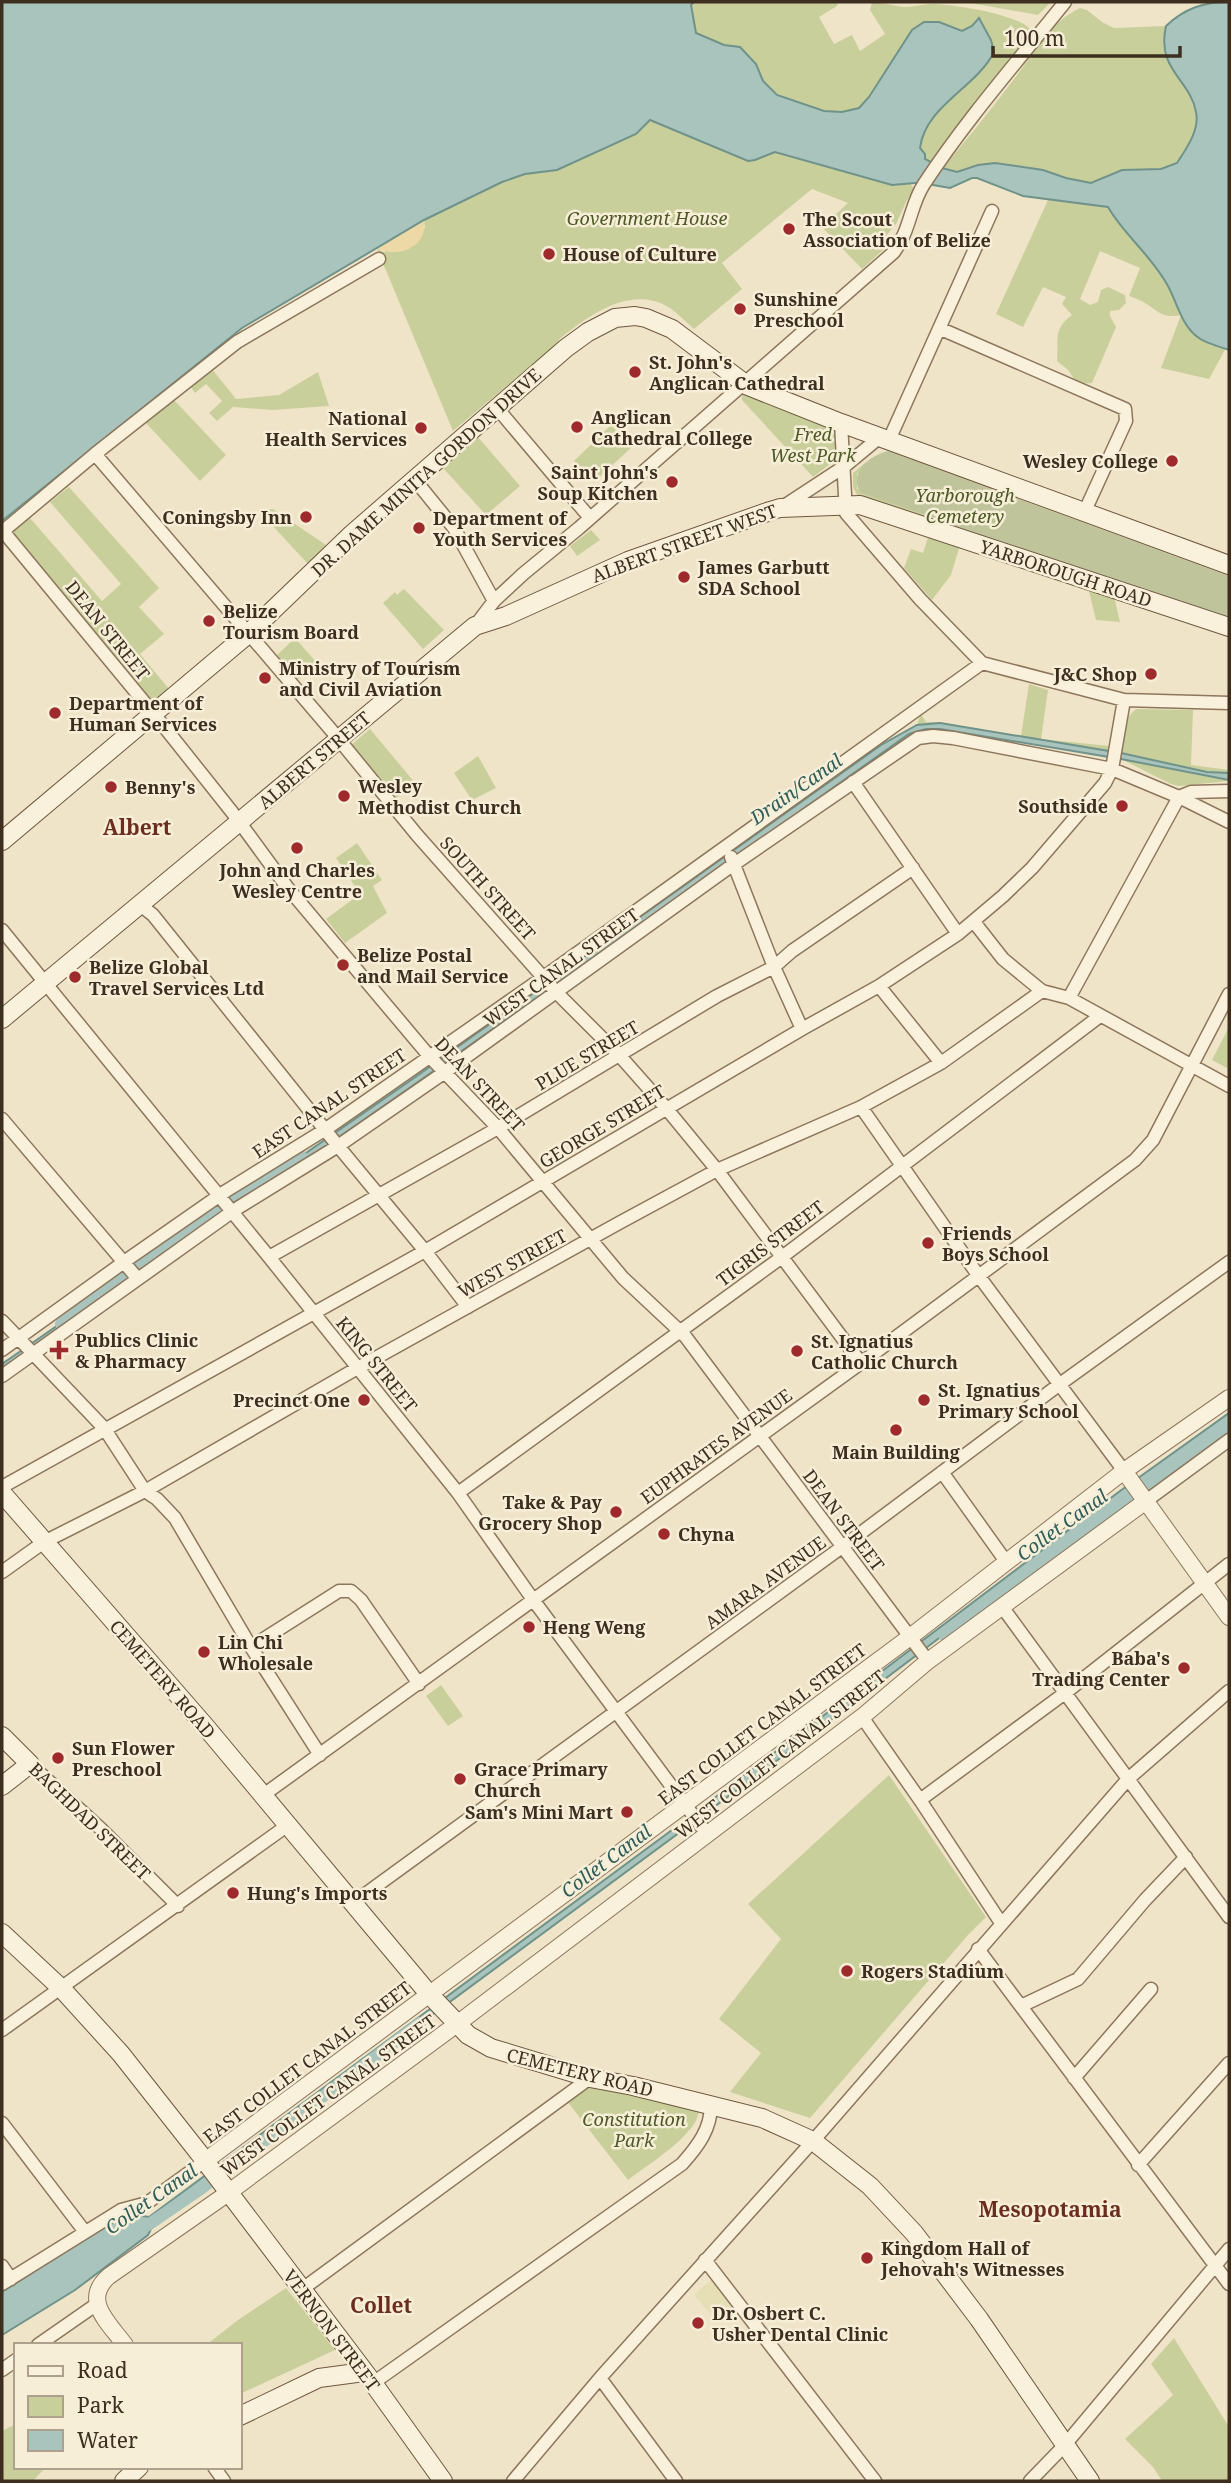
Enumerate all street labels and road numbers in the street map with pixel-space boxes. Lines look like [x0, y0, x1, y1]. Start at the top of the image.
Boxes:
street label: DR. DAME MINITA GORDON DRIVE [306, 362, 546, 582]
street label: ALBERT STREET WEST [588, 498, 780, 588]
street label: YARBOROUGH ROAD [976, 534, 1155, 612]
street label: DEAN STREET [61, 575, 155, 685]
street label: ALBERT STREET [253, 706, 375, 814]
street label: SOUTH STREET [435, 831, 541, 945]
street label: WEST CANAL STREET [478, 902, 644, 1032]
street label: PLUE STREET [531, 1015, 643, 1095]
street label: DEAN STREET [430, 1032, 530, 1136]
street label: EAST CANAL STREET [247, 1042, 411, 1164]
street label: GEORGE STREET [534, 1079, 670, 1173]
street label: TIGRIS STREET [711, 1195, 829, 1291]
street label: WEST STREET [453, 1223, 571, 1303]
street label: KING STREET [331, 1311, 423, 1417]
street label: EUPHRATES AVENUE [635, 1383, 797, 1509]
street label: DEAN STREET [798, 1464, 890, 1576]
street label: AMARA AVENUE [700, 1530, 830, 1634]
street label: CEMETERY ROAD [105, 1615, 221, 1743]
street label: EAST COLLET CANAL STREET [653, 1638, 871, 1810]
street label: WEST COLLET CANAL STREET [670, 1664, 890, 1844]
street label: BAGHDAD STREET [24, 1757, 156, 1885]
street label: EAST COLLET CANAL STREET [198, 1976, 416, 2148]
street label: WEST COLLET CANAL STREET [215, 2009, 441, 2181]
street label: CEMETERY ROAD [504, 2042, 656, 2102]
street label: VERNON STREET [278, 2264, 386, 2396]

